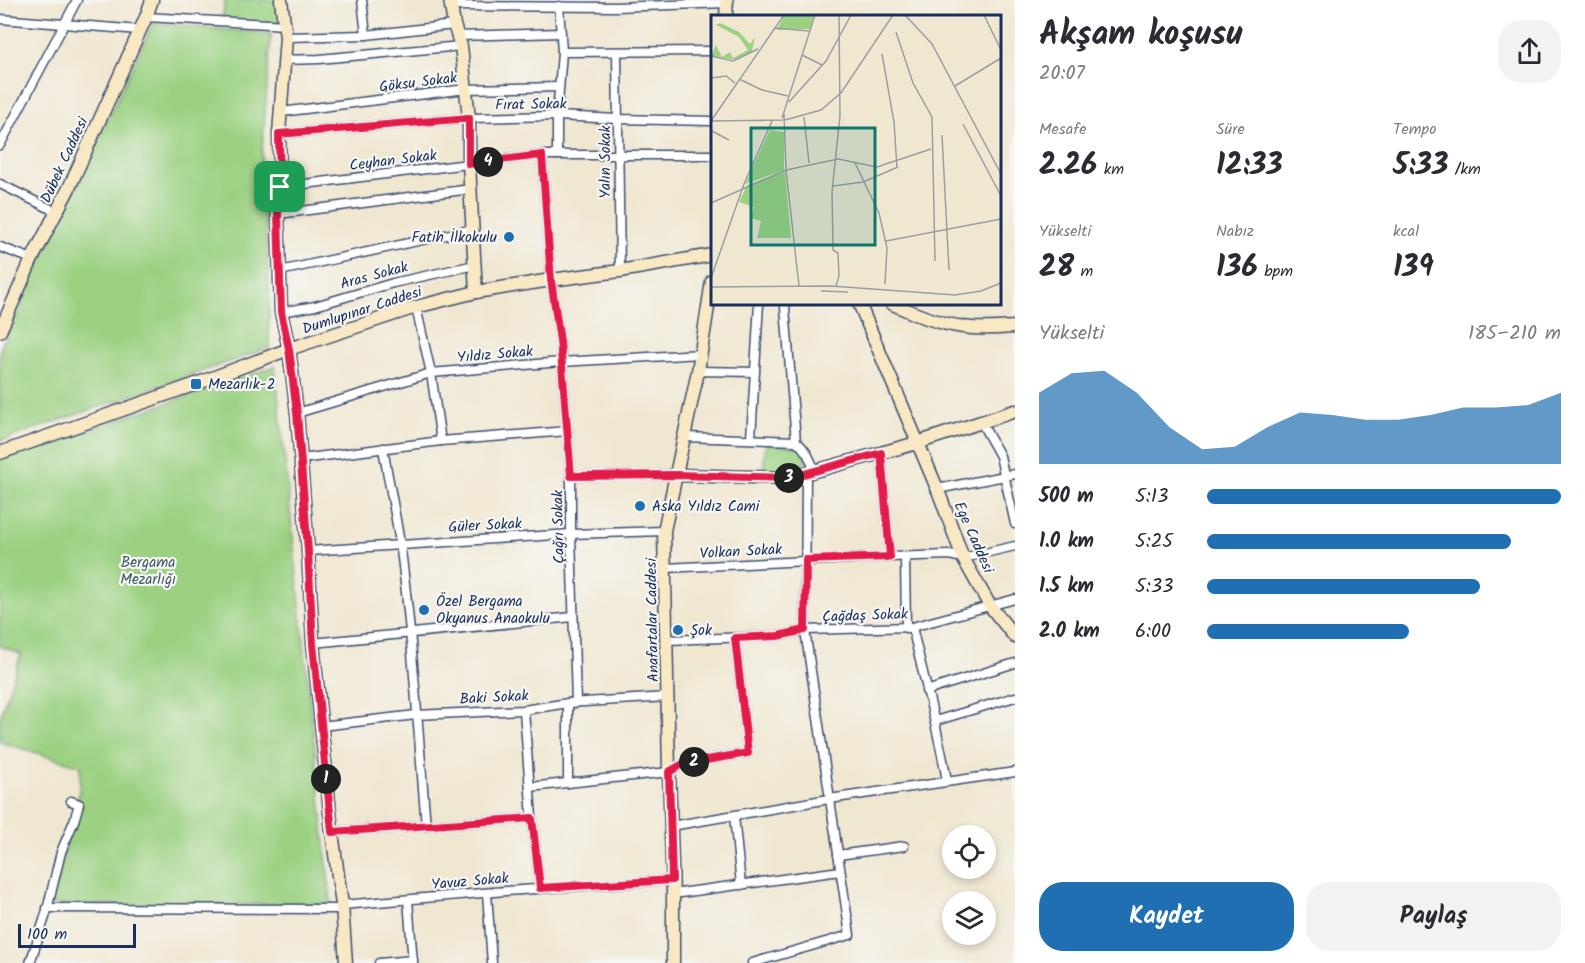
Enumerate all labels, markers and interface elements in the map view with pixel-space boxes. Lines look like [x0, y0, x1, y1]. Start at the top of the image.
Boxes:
text: Akşam koşusu [1039, 9, 1242, 62]
inset map [711, 15, 1000, 304]
button: share [1498, 20, 1561, 83]
text: 20:07 [1039, 58, 1085, 90]
street label: Göksu Sokak [378, 66, 459, 100]
street label: Fırat Sokak [495, 92, 568, 118]
street label: Dübek Caddesi [35, 112, 96, 207]
text: Mesafe [1039, 117, 1086, 142]
text: Süre [1216, 117, 1245, 142]
text: Tempo [1393, 117, 1436, 142]
street label: Yalın Sokak [594, 124, 618, 199]
text: 2.26 [1039, 142, 1097, 190]
text: 12:33 [1216, 142, 1283, 190]
text: 5:33 [1393, 142, 1448, 190]
street label: Ceyhan Sokak [348, 144, 439, 178]
pin: 4 [473, 147, 503, 177]
text: 4 [484, 149, 492, 174]
text: km [1097, 157, 1124, 182]
text: /km [1448, 157, 1481, 182]
pin [254, 161, 305, 212]
icon: arrive [263, 170, 296, 203]
text: Yükselti [1039, 219, 1091, 244]
text: Nabız [1216, 219, 1254, 244]
text: kcal [1393, 219, 1419, 244]
place label: Fatih İlkokulu [411, 226, 497, 250]
marker: Fatih İlkokulu [502, 230, 516, 244]
text: 28 [1039, 244, 1074, 292]
text: 136 [1216, 244, 1258, 292]
text: 139 [1393, 244, 1434, 292]
street label: Aras Sokak [338, 255, 412, 297]
text: m [1074, 259, 1093, 284]
text: bpm [1258, 259, 1293, 284]
street label: Dumlupınar Caddesi [299, 280, 427, 342]
text: Yükselti [1039, 318, 1104, 350]
text: 185–210 m [1468, 318, 1561, 350]
street label: Yıldız Sokak [456, 340, 535, 370]
place label: Mezarlık-2 [208, 373, 275, 397]
marker: Mezarlık-2 [189, 377, 203, 391]
pin: 3 [774, 463, 804, 493]
text: 3 [785, 465, 793, 490]
text: 500 m [1039, 481, 1094, 513]
text: 5:13 [1135, 481, 1168, 513]
street label: Çağrı Sokak [546, 489, 572, 564]
place label: Aska Yıldız Cami [652, 495, 761, 519]
street label: Ege Caddesi [947, 498, 1000, 578]
marker: Aska Yıldız Cami [633, 499, 647, 513]
street label: Güler Sokak [448, 512, 523, 540]
text: 1.0 km [1039, 526, 1094, 558]
text: 5:25 [1135, 526, 1173, 558]
street label: Volkan Sokak [699, 538, 784, 566]
park label: Bergama Mezarlığı [120, 551, 176, 592]
street label: Anafartalar Caddesi [640, 556, 666, 682]
text: 1.5 km [1039, 571, 1094, 603]
text: 5:33 [1135, 571, 1174, 603]
place label: Özel Bergama Okyanus Anaokulu [436, 590, 550, 631]
street label: Çağdaş Sokak [822, 602, 909, 629]
marker: Özel Bergama Okyanus Anaokulu [417, 603, 431, 617]
text: 2.0 km [1039, 616, 1100, 648]
text: 6:00 [1135, 616, 1171, 648]
place label: Şok [690, 619, 713, 643]
marker: Şok [671, 623, 685, 637]
street label: Baki Sokak [459, 684, 530, 712]
pin: 2 [679, 747, 709, 777]
text: 2 [689, 749, 699, 774]
pin: 1 [311, 764, 341, 794]
text: 1 [324, 766, 328, 791]
map controls [942, 825, 996, 945]
button: locate [942, 825, 996, 879]
street label: Yavuz Sokak [430, 867, 511, 897]
button: Kaydet [1039, 882, 1294, 951]
button: Paylaş [1306, 882, 1561, 951]
button: layers [942, 891, 996, 945]
scale bar [18, 921, 136, 948]
text: 100 m [27, 922, 67, 947]

